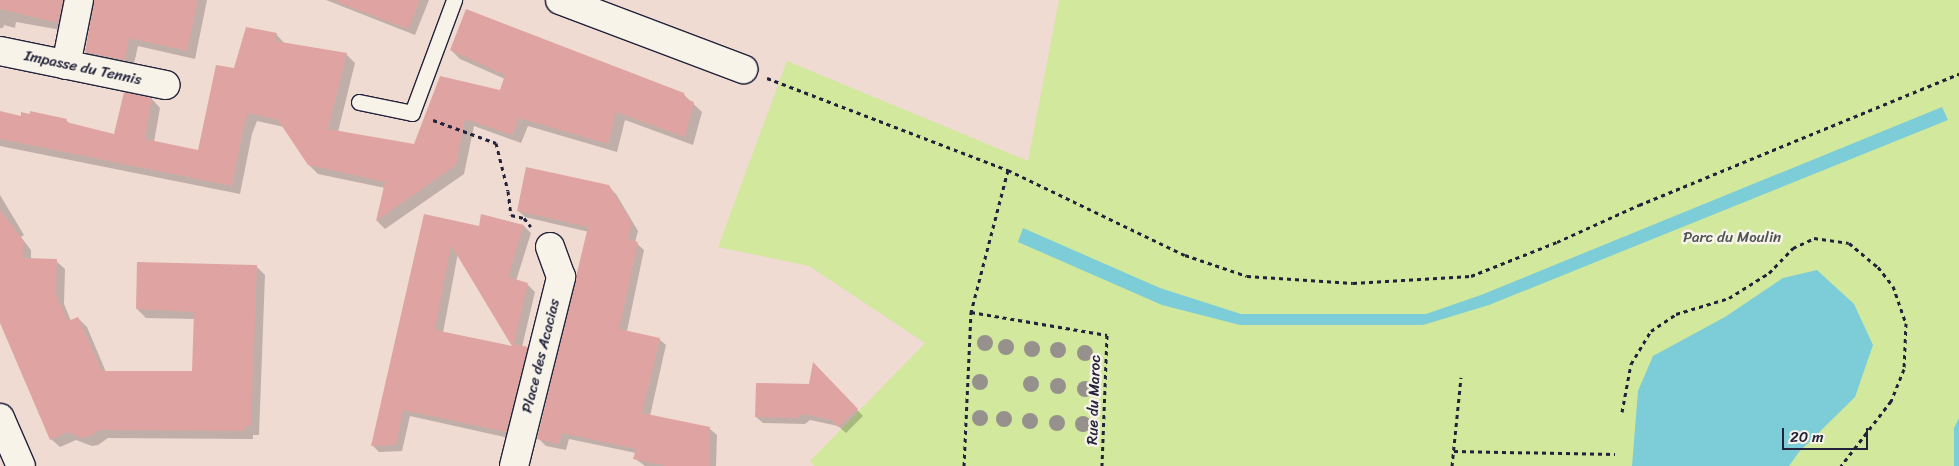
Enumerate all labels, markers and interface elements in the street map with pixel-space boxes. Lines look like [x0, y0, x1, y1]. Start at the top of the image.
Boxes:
street label: Impasse du Tennis [23, 47, 143, 89]
park label: Parc du Moulin [1683, 229, 1781, 247]
street label: Place des Acacias [518, 297, 564, 415]
street label: Rue du Maroc [1083, 355, 1105, 445]
scale bar [1784, 418, 1870, 450]
text: 20 m [1790, 424, 1824, 450]

